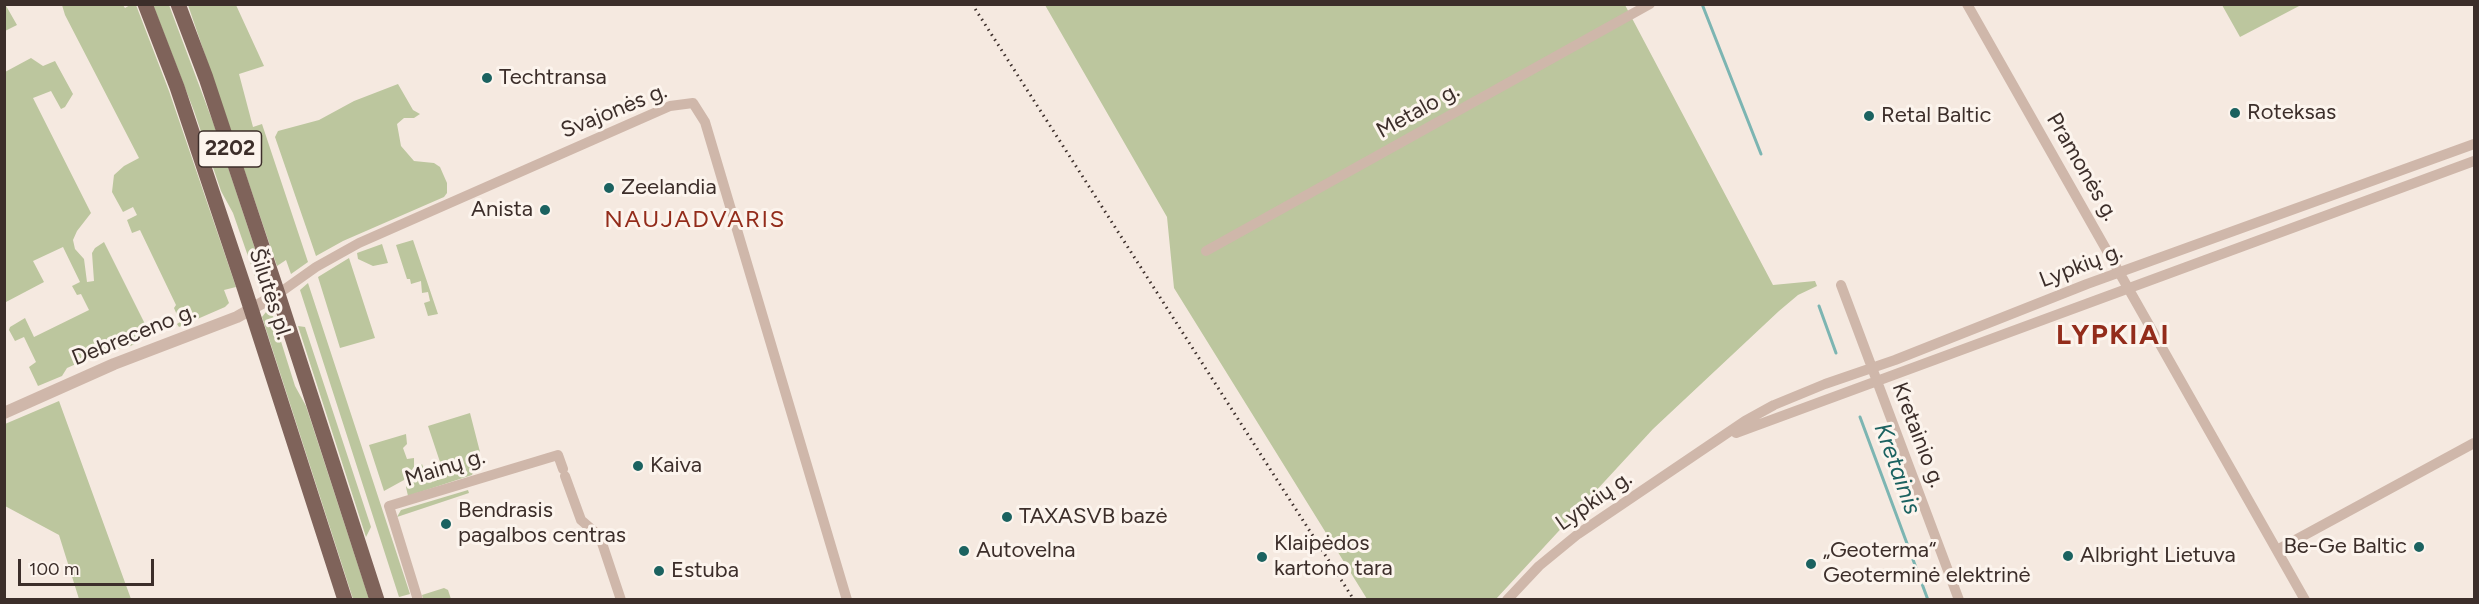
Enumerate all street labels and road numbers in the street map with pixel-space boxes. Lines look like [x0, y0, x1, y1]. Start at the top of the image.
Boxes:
street label: Metalo g. [1372, 77, 1464, 145]
street label: Svajonės g. [557, 78, 671, 144]
street label: Pramonės g. [2041, 108, 2123, 226]
road number: 2202 [198, 131, 262, 167]
street label: Lypkių g. [2036, 238, 2126, 294]
street label: Šilutės pl. [243, 245, 297, 343]
street label: Debreceno g. [68, 298, 200, 372]
street label: Kretainio g. [1886, 379, 1950, 491]
street label: Mainų g. [402, 443, 488, 493]
street label: Lypkių g. [1551, 465, 1637, 537]

